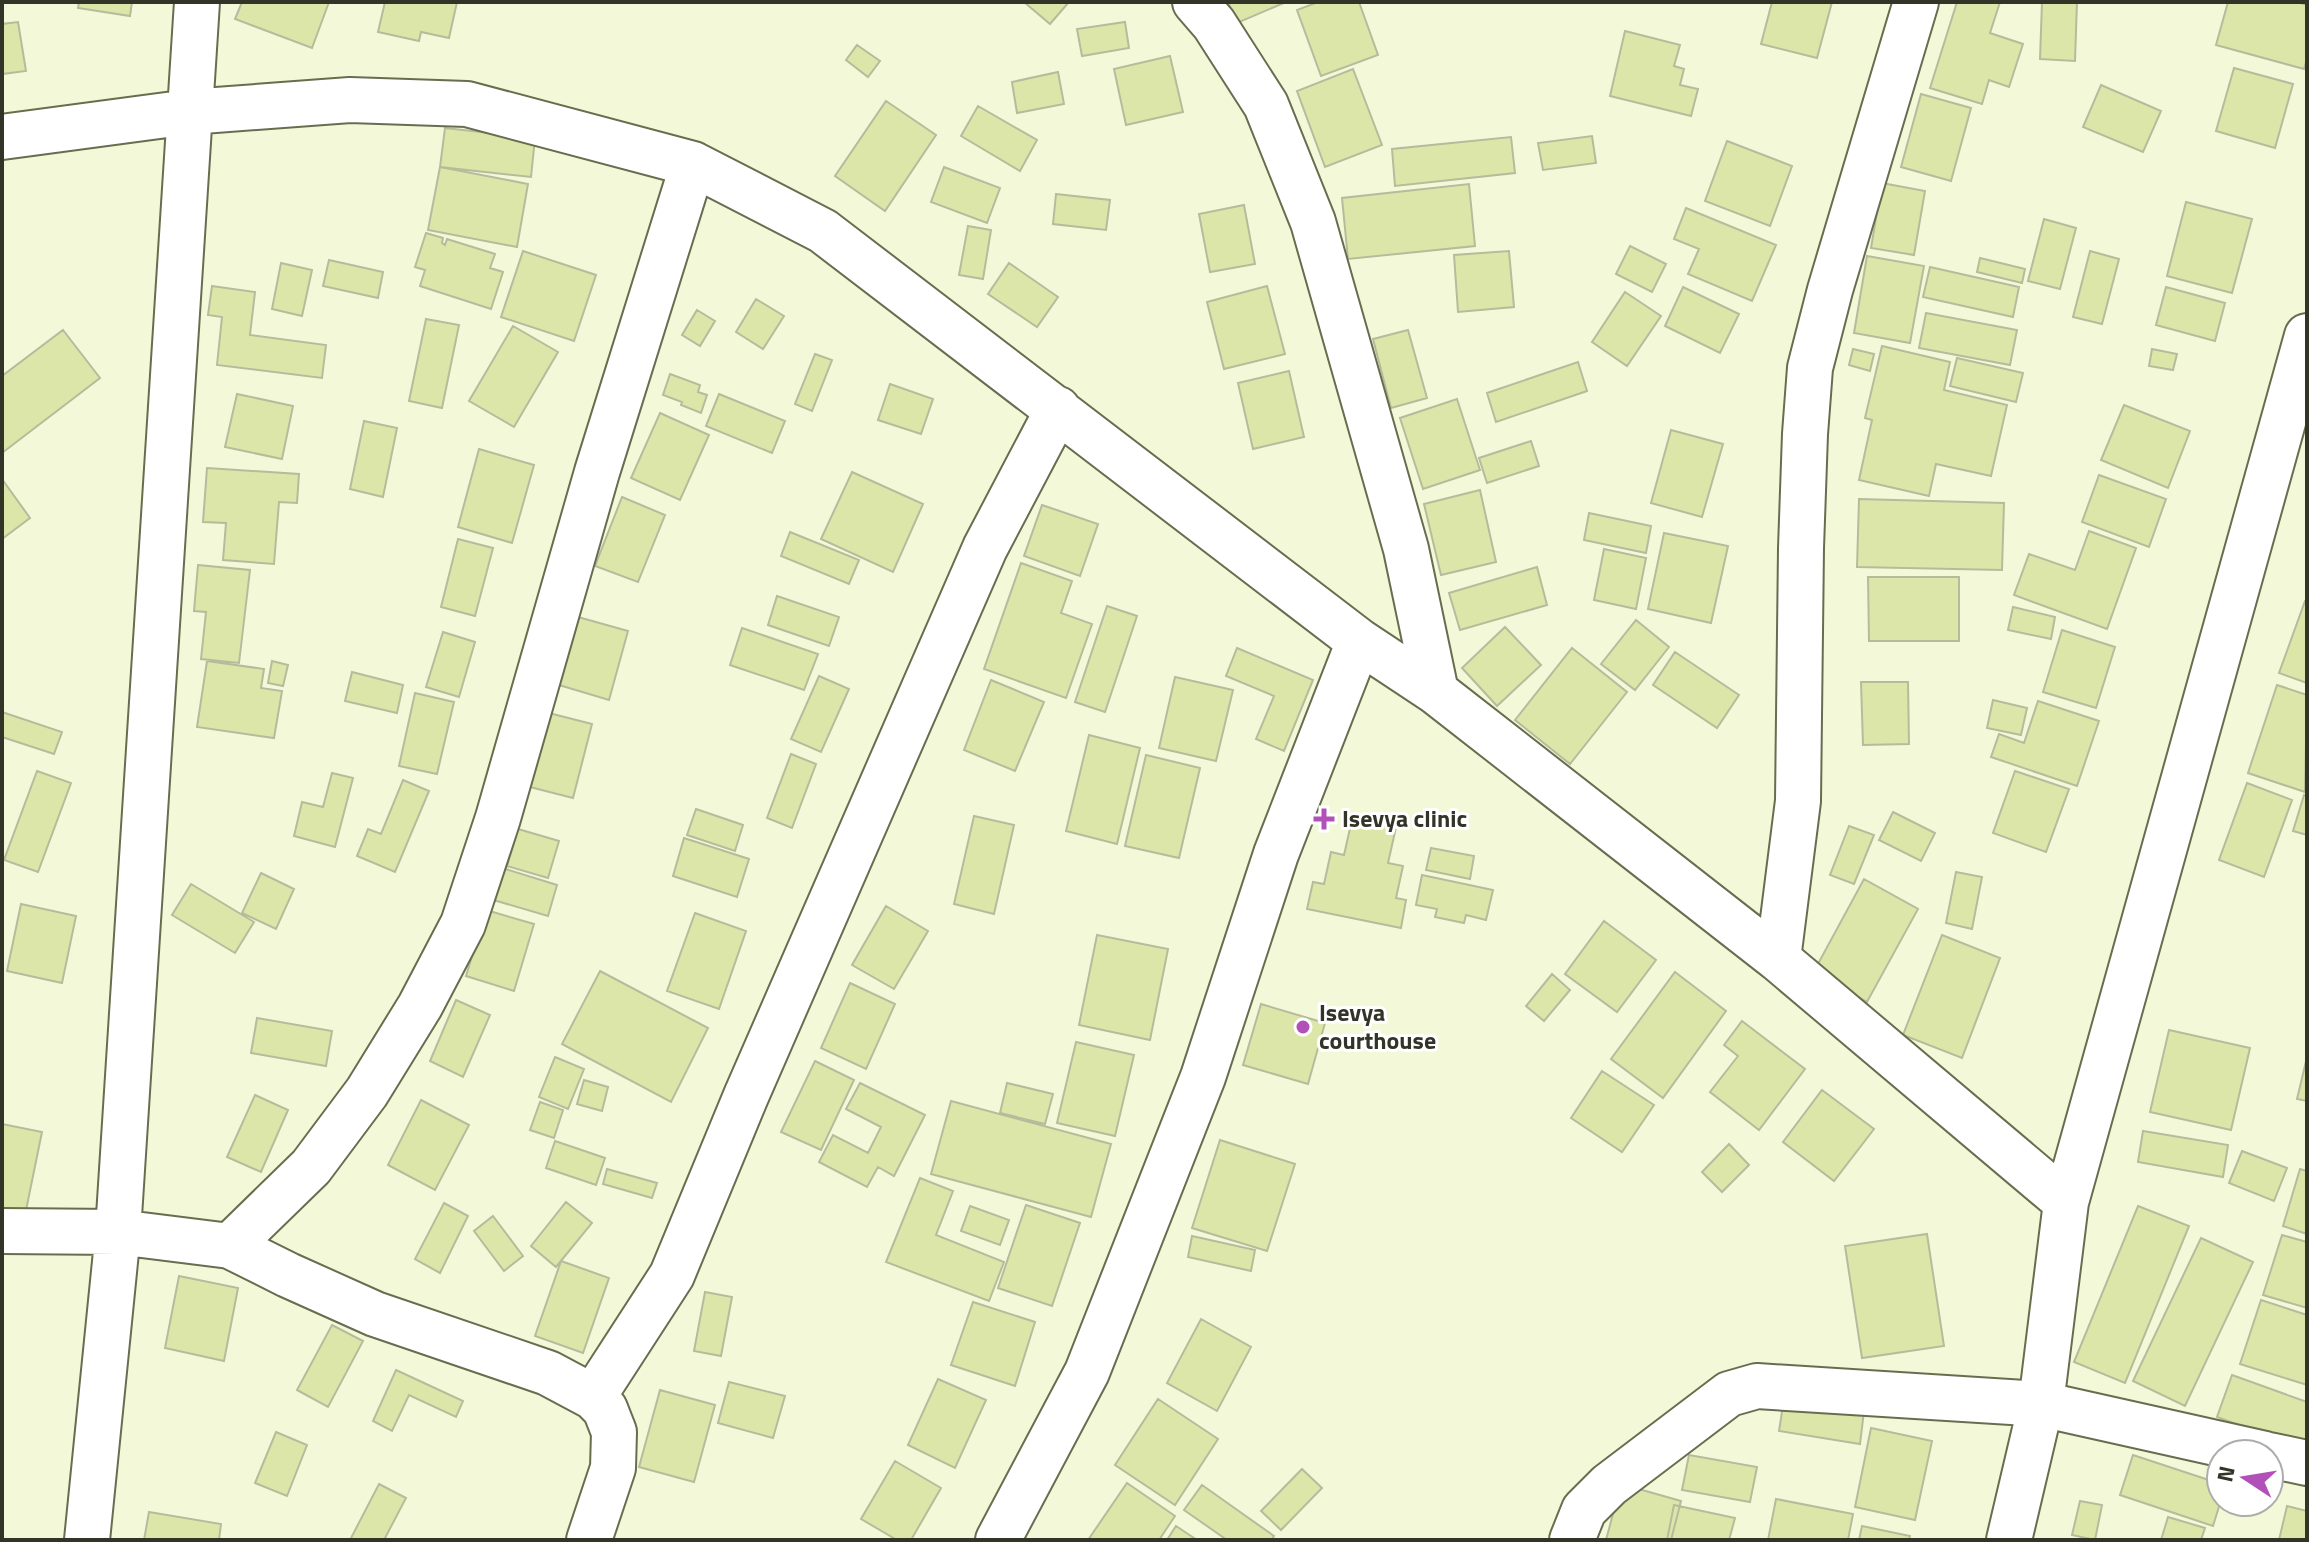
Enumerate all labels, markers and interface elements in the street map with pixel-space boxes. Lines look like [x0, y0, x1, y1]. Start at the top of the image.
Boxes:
place label: Isevya clinic [1342, 800, 1467, 836]
marker: Isevya clinic [1313, 808, 1335, 830]
place label: Isevya courthouse [1319, 994, 1436, 1058]
marker: Isevya courthouse [1294, 1018, 1312, 1036]
north arrow [2205, 1438, 2285, 1518]
text: N [2207, 1463, 2244, 1485]

